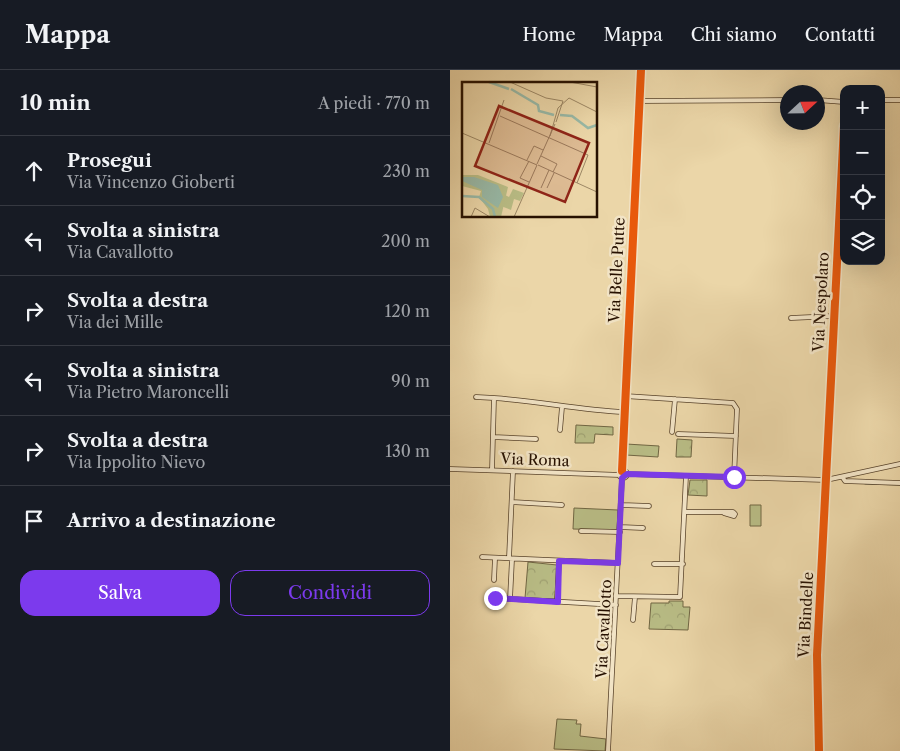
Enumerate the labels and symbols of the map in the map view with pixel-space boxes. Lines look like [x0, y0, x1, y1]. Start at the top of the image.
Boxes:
inset map [462, 82, 598, 218]
north arrow [780, 85, 825, 130]
street label: Via Belle Putte [604, 217, 629, 324]
street label: Via Nespolaro [808, 251, 833, 354]
street label: Via Roma [499, 449, 570, 470]
route start [723, 466, 746, 489]
street label: Via Bindelle [794, 571, 817, 660]
street label: Via Cavallotto [591, 579, 616, 680]
route end [484, 587, 507, 610]

